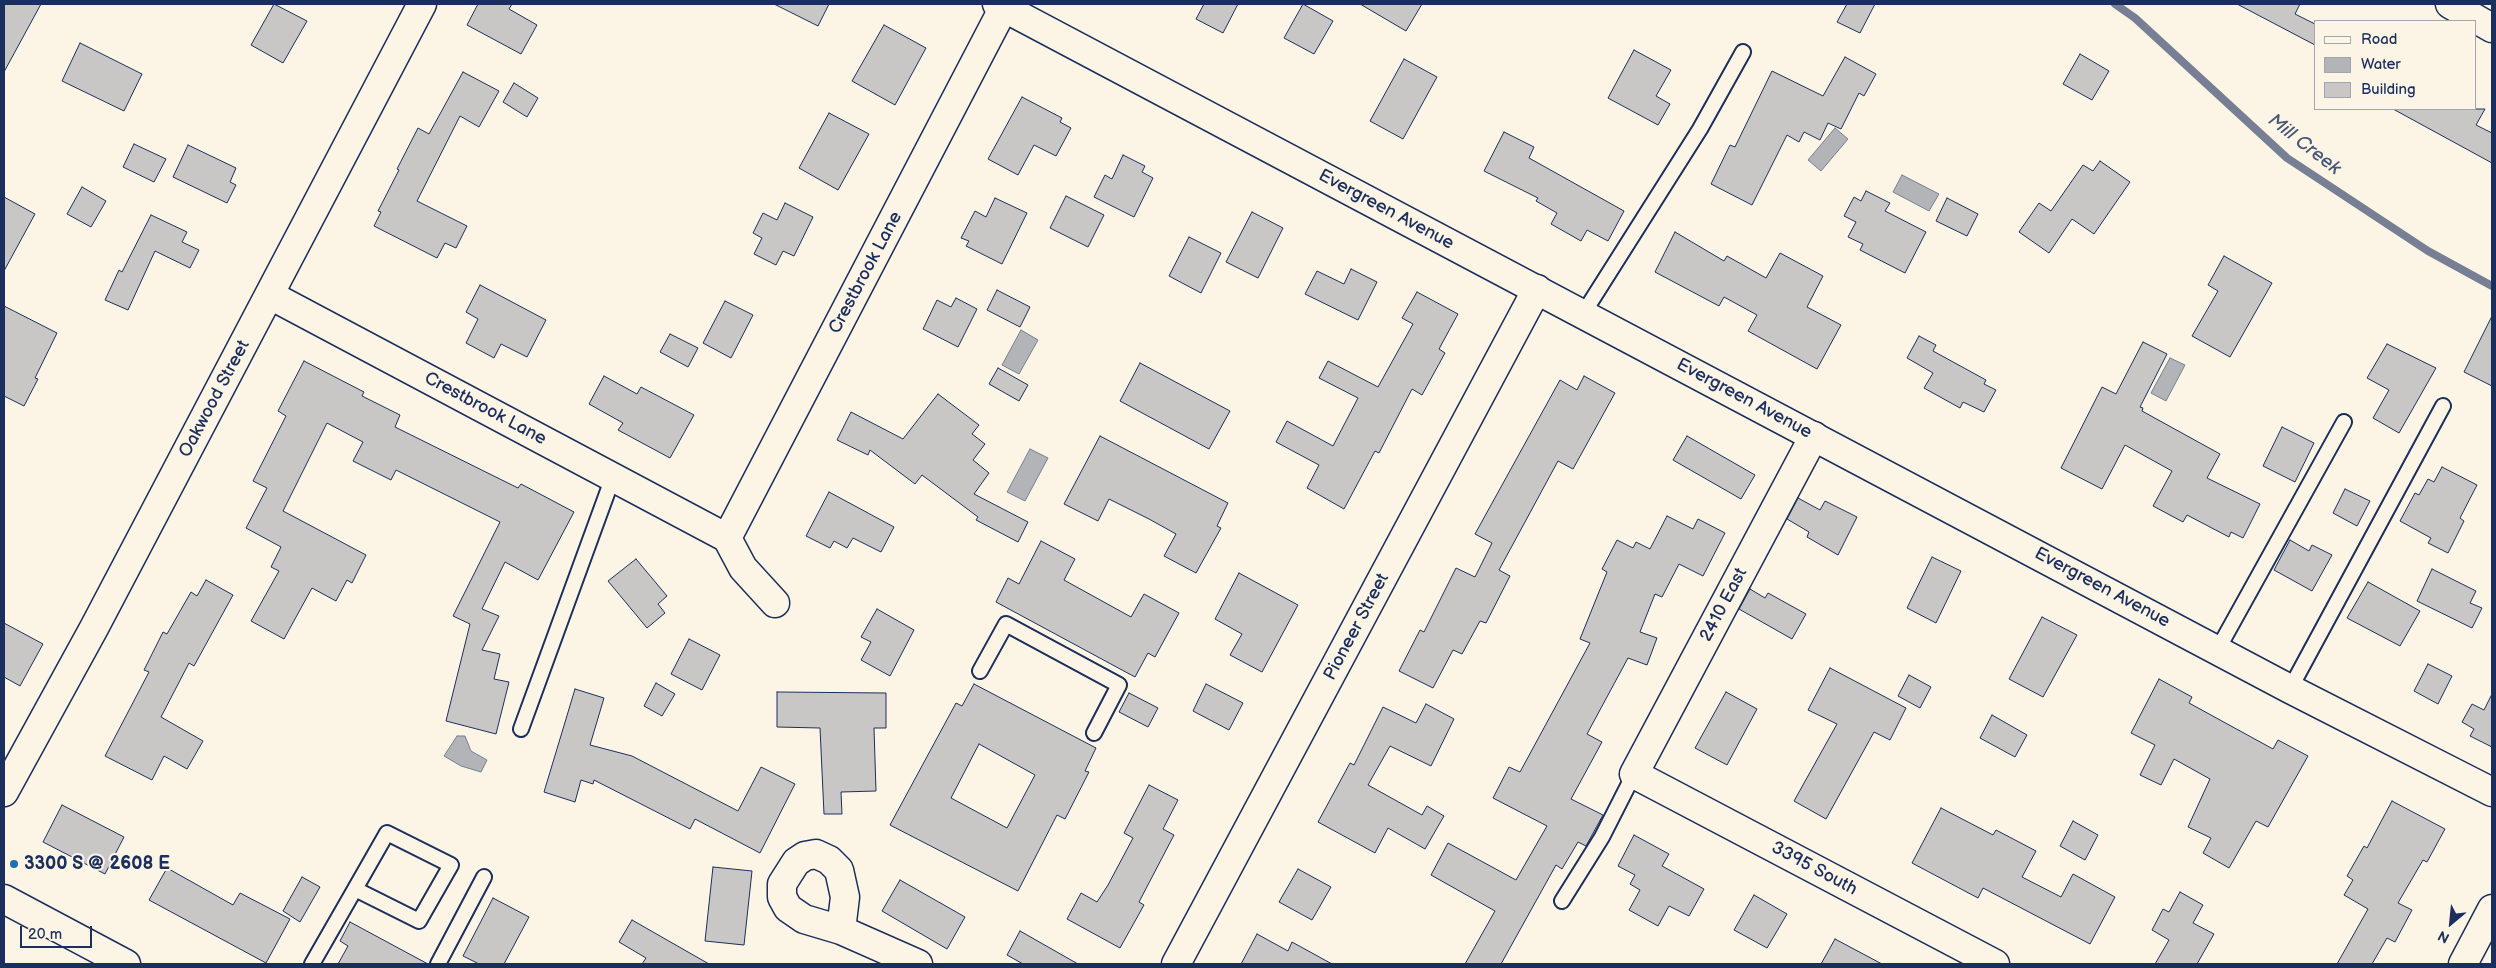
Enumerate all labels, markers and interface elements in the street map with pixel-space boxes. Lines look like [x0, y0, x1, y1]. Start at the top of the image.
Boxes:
legend [2314, 20, 2476, 110]
text: Road [2361, 30, 2397, 49]
text: Water [2361, 55, 2401, 74]
text: Building [2361, 80, 2416, 99]
water label: Mill Creek [2263, 110, 2345, 180]
street label: Evergreen Avenue [1315, 165, 1457, 255]
street label: Crestbrook Lane [825, 208, 907, 338]
street label: Oakwood Street [175, 337, 255, 461]
street label: Evergreen Avenue [1673, 354, 1815, 444]
street label: Crestbrook Lane [420, 368, 550, 450]
street label: Evergreen Avenue [2031, 543, 2173, 633]
street label: 2410 East [1696, 565, 1752, 645]
street label: Pioneer Street [1320, 570, 1394, 684]
street label: 3395 South [1767, 837, 1861, 901]
place label: 3300 S @ 2608 E [24, 853, 170, 875]
marker: 3300 S @ 2608 E [8, 858, 20, 870]
north arrow [2426, 898, 2476, 948]
scale bar [22, 916, 95, 948]
text: 20 m [28, 925, 62, 944]
text: N [2435, 927, 2452, 947]

